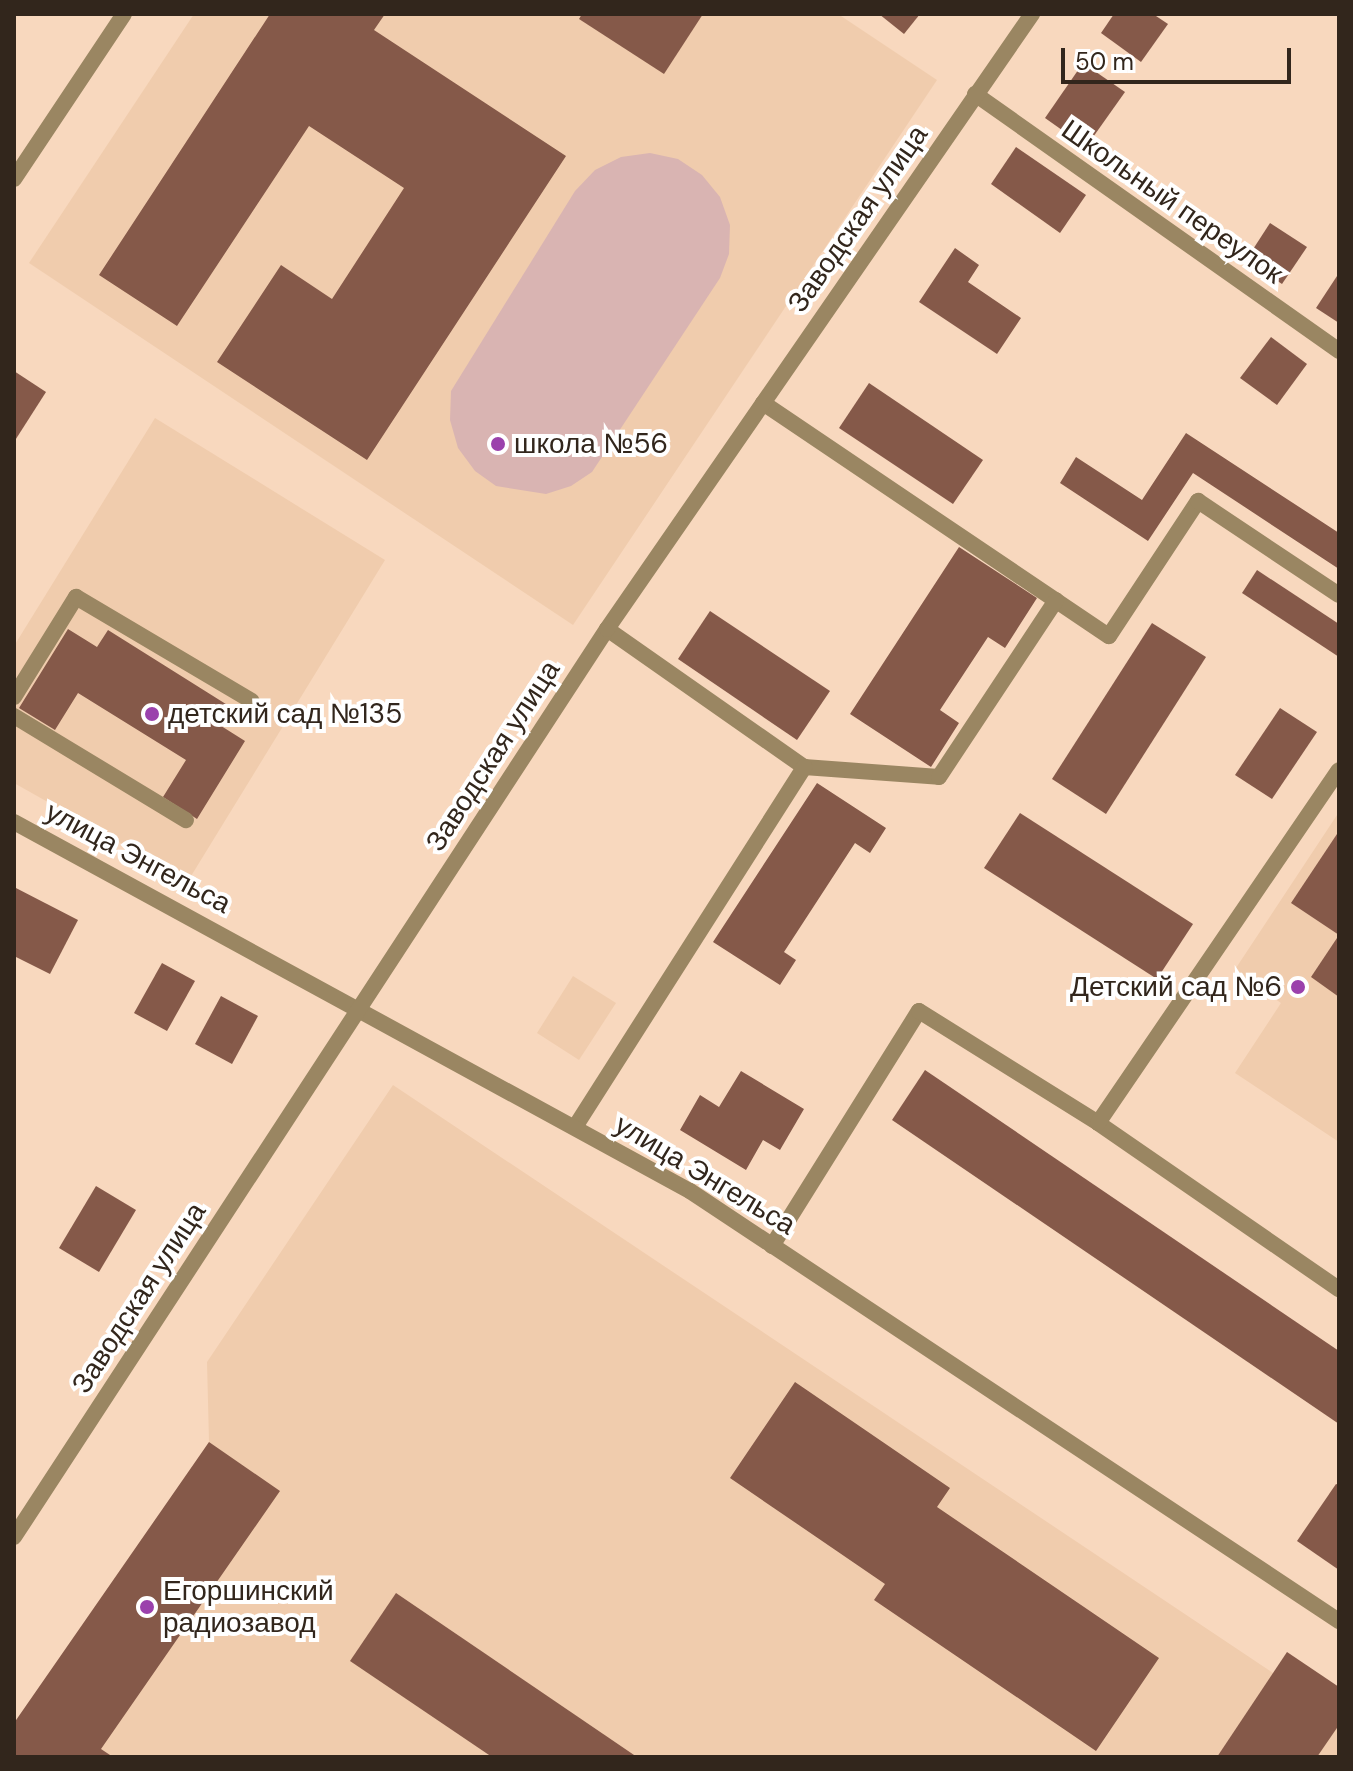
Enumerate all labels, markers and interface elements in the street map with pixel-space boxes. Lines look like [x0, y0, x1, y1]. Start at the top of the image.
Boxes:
scale bar [1065, 32, 1295, 82]
text: 50 m [1075, 46, 1134, 77]
street label: Школьный переулок [1055, 113, 1289, 291]
street label: Заводская улица [781, 119, 935, 319]
place label: школа №56 [514, 427, 668, 461]
marker: школа №56 [489, 435, 507, 453]
street label: Заводская улица [419, 654, 567, 858]
place label: детский сад №135 [168, 697, 402, 731]
marker: детский сад №135 [143, 705, 161, 723]
street label: улица Энгельса [40, 795, 236, 921]
place label: Детский сад №6 [1070, 970, 1282, 1004]
marker: Детский сад №6 [1289, 978, 1307, 996]
street label: улица Энгельса [609, 1108, 801, 1242]
street label: Заводская улица [65, 1196, 213, 1400]
place label: Егоршинский радиозавод [163, 1574, 334, 1640]
marker: Егоршинский радиозавод [138, 1598, 156, 1616]

